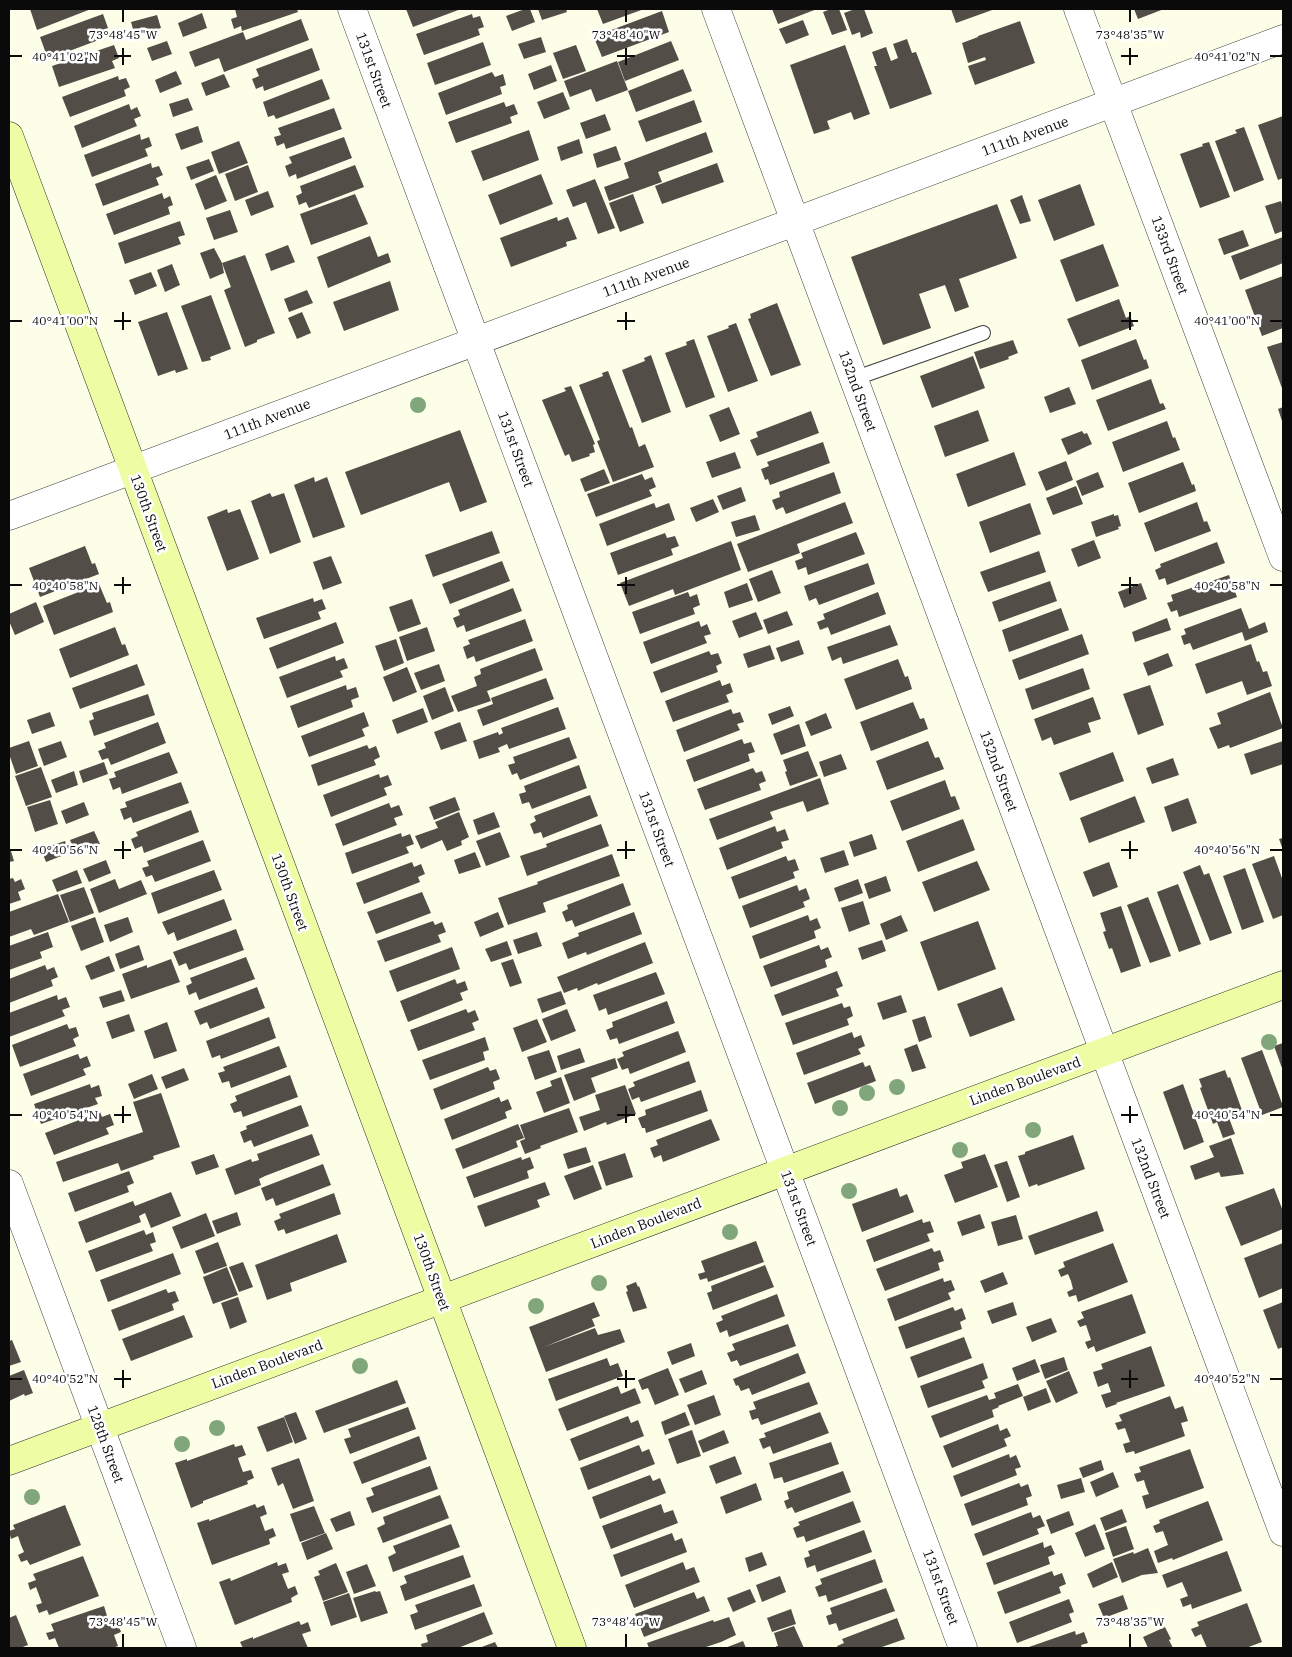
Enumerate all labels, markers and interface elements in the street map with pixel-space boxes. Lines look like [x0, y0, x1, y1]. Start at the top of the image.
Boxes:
text: 73°48'45"W [89, 27, 158, 42]
text: 73°48'40"W [592, 27, 661, 42]
text: 73°48'35"W [1096, 27, 1165, 42]
street label: 131st Street [352, 30, 396, 110]
text: 40°41'02"N [32, 49, 98, 64]
text: 40°41'02"N [1194, 49, 1260, 64]
street label: 111th Avenue [979, 112, 1071, 160]
street label: 133rd Street [1147, 213, 1193, 297]
street label: 111th Avenue [600, 253, 692, 301]
text: 40°41'00"N [32, 313, 98, 328]
text: 40°41'00"N [1194, 313, 1260, 328]
street label: 132nd Street [835, 348, 881, 434]
street label: 111th Avenue [221, 394, 313, 444]
street label: 131st Street [494, 409, 538, 489]
street label: 130th Street [127, 472, 171, 554]
text: 40°40'58"N [32, 578, 98, 593]
text: 40°40'58"N [1194, 578, 1260, 593]
street label: 132nd Street [976, 728, 1022, 814]
street label: 131st Street [635, 789, 679, 869]
text: 40°40'56"N [32, 842, 98, 857]
text: 40°40'56"N [1194, 842, 1260, 857]
street label: 130th Street [268, 851, 312, 933]
street label: Linden Boulevard [967, 1052, 1084, 1109]
text: 40°40'54"N [32, 1107, 98, 1122]
text: 40°40'54"N [1194, 1107, 1260, 1122]
street label: 132nd Street [1127, 1135, 1175, 1221]
street label: 131st Street [777, 1168, 821, 1248]
street label: Linden Boulevard [588, 1193, 704, 1252]
street label: 130th Street [410, 1231, 454, 1313]
street label: Linden Boulevard [209, 1335, 326, 1392]
text: 40°40'52"N [32, 1371, 98, 1386]
text: 40°40'52"N [1194, 1371, 1260, 1386]
street label: 128th Street [84, 1403, 128, 1485]
street label: 131st Street [919, 1547, 963, 1627]
text: 73°48'45"W [89, 1614, 158, 1629]
text: 73°48'40"W [592, 1614, 661, 1629]
text: 73°48'35"W [1096, 1614, 1165, 1629]

